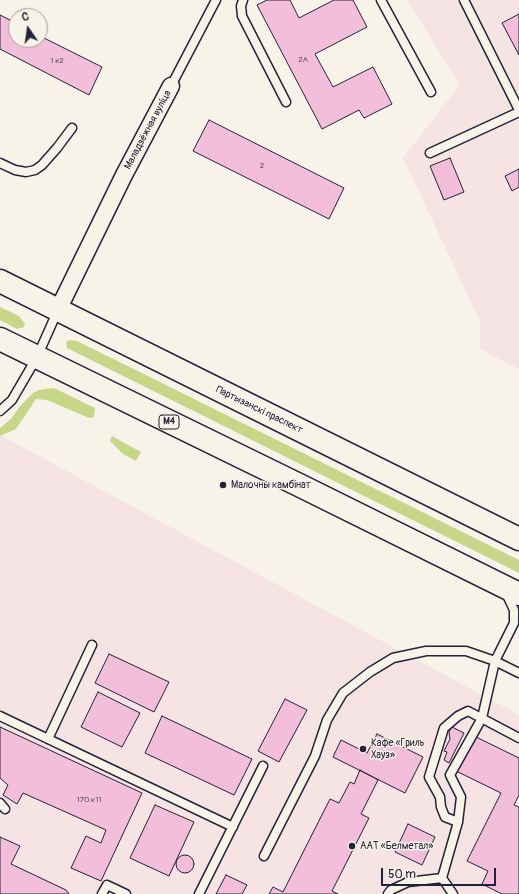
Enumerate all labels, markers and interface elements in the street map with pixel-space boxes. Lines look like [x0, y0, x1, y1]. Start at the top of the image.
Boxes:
north arrow [8, 8, 48, 48]
text: С [21, 10, 30, 24]
house number: 2А [298, 55, 308, 65]
house number: 1 к2 [50, 56, 64, 66]
street label: Маладзёжная вуліца [122, 88, 174, 172]
house number: 2 [260, 161, 264, 171]
street label: Партызанскі праспект [214, 384, 304, 436]
road number: М4 [159, 415, 179, 429]
place label: Малочны камбінат [231, 479, 311, 491]
marker: Малочны камбінат [218, 480, 228, 490]
place label: Кафе «Гриль Хауз» [371, 737, 424, 760]
marker: Кафе «Гриль Хауз» [358, 744, 368, 754]
house number: 170 к11 [77, 795, 101, 805]
place label: ААТ «Белметал» [360, 840, 433, 852]
marker: ААТ «Белметал» [347, 841, 357, 851]
scale bar [383, 860, 498, 886]
text: 50 m [388, 867, 416, 882]

